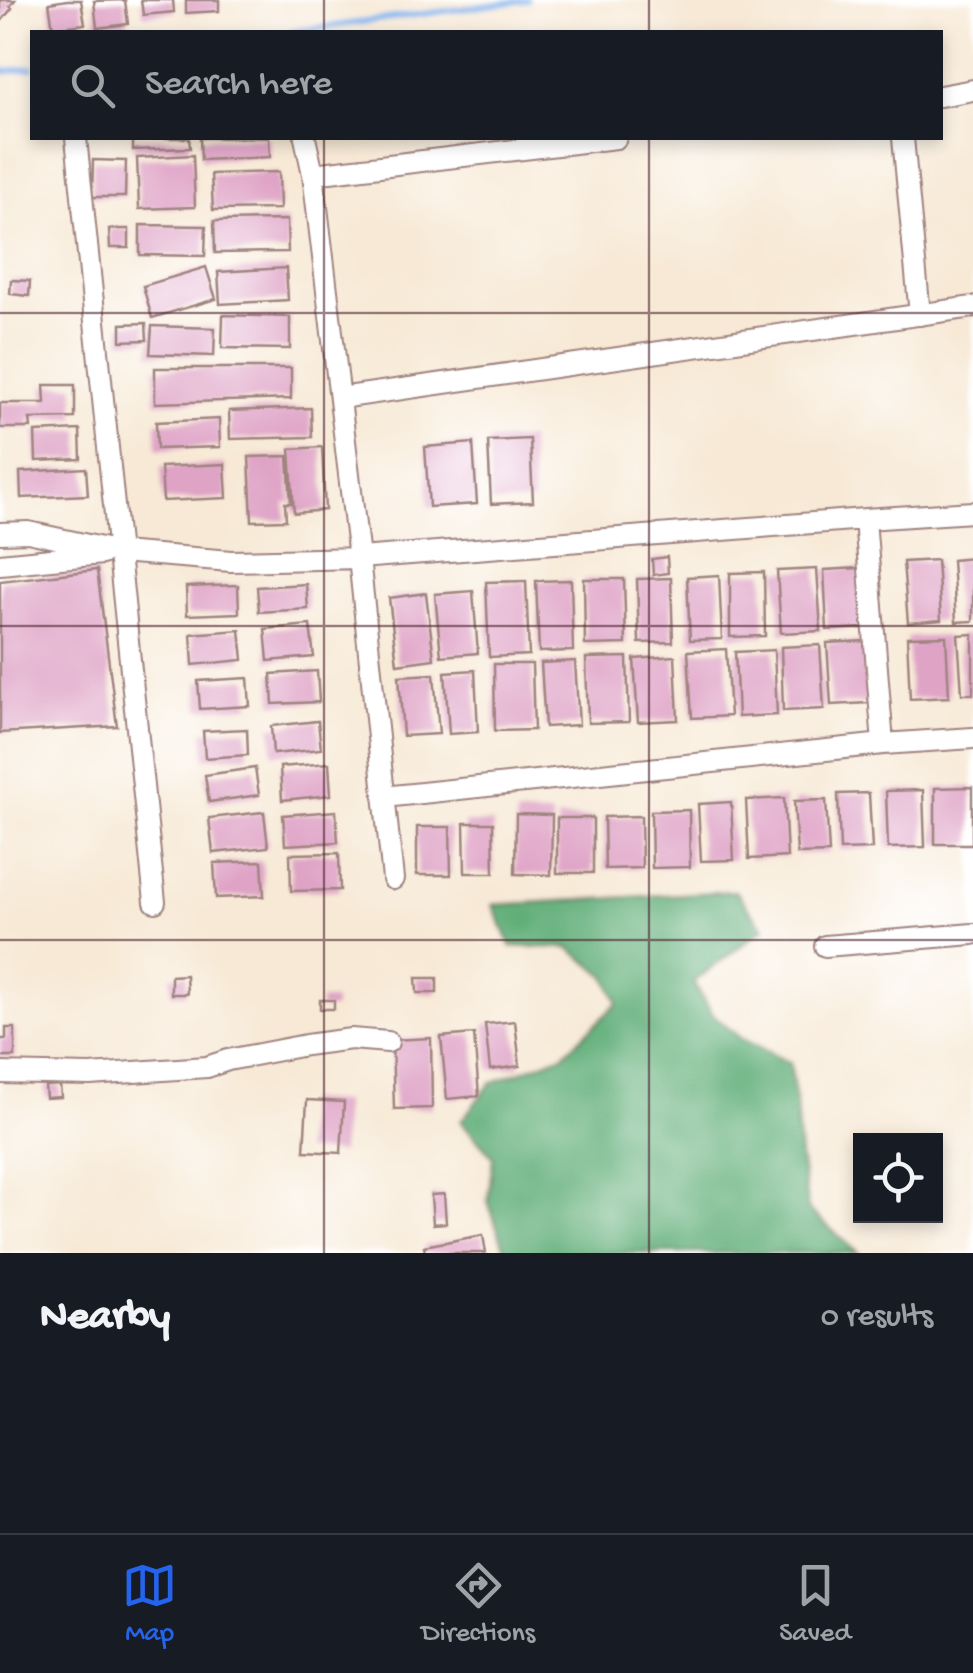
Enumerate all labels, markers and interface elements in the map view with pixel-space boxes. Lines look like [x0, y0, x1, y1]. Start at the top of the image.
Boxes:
search box [30, 30, 943, 140]
icon: search [65, 58, 120, 113]
text: Search here [145, 63, 332, 107]
map controls [853, 1133, 943, 1223]
button: locate [853, 1133, 943, 1223]
text: Nearby [40, 1294, 170, 1343]
text: 0 results [821, 1299, 933, 1337]
tab: Map [122, 1558, 177, 1651]
tab: Directions [421, 1558, 535, 1651]
tab: Saved [779, 1558, 851, 1651]

